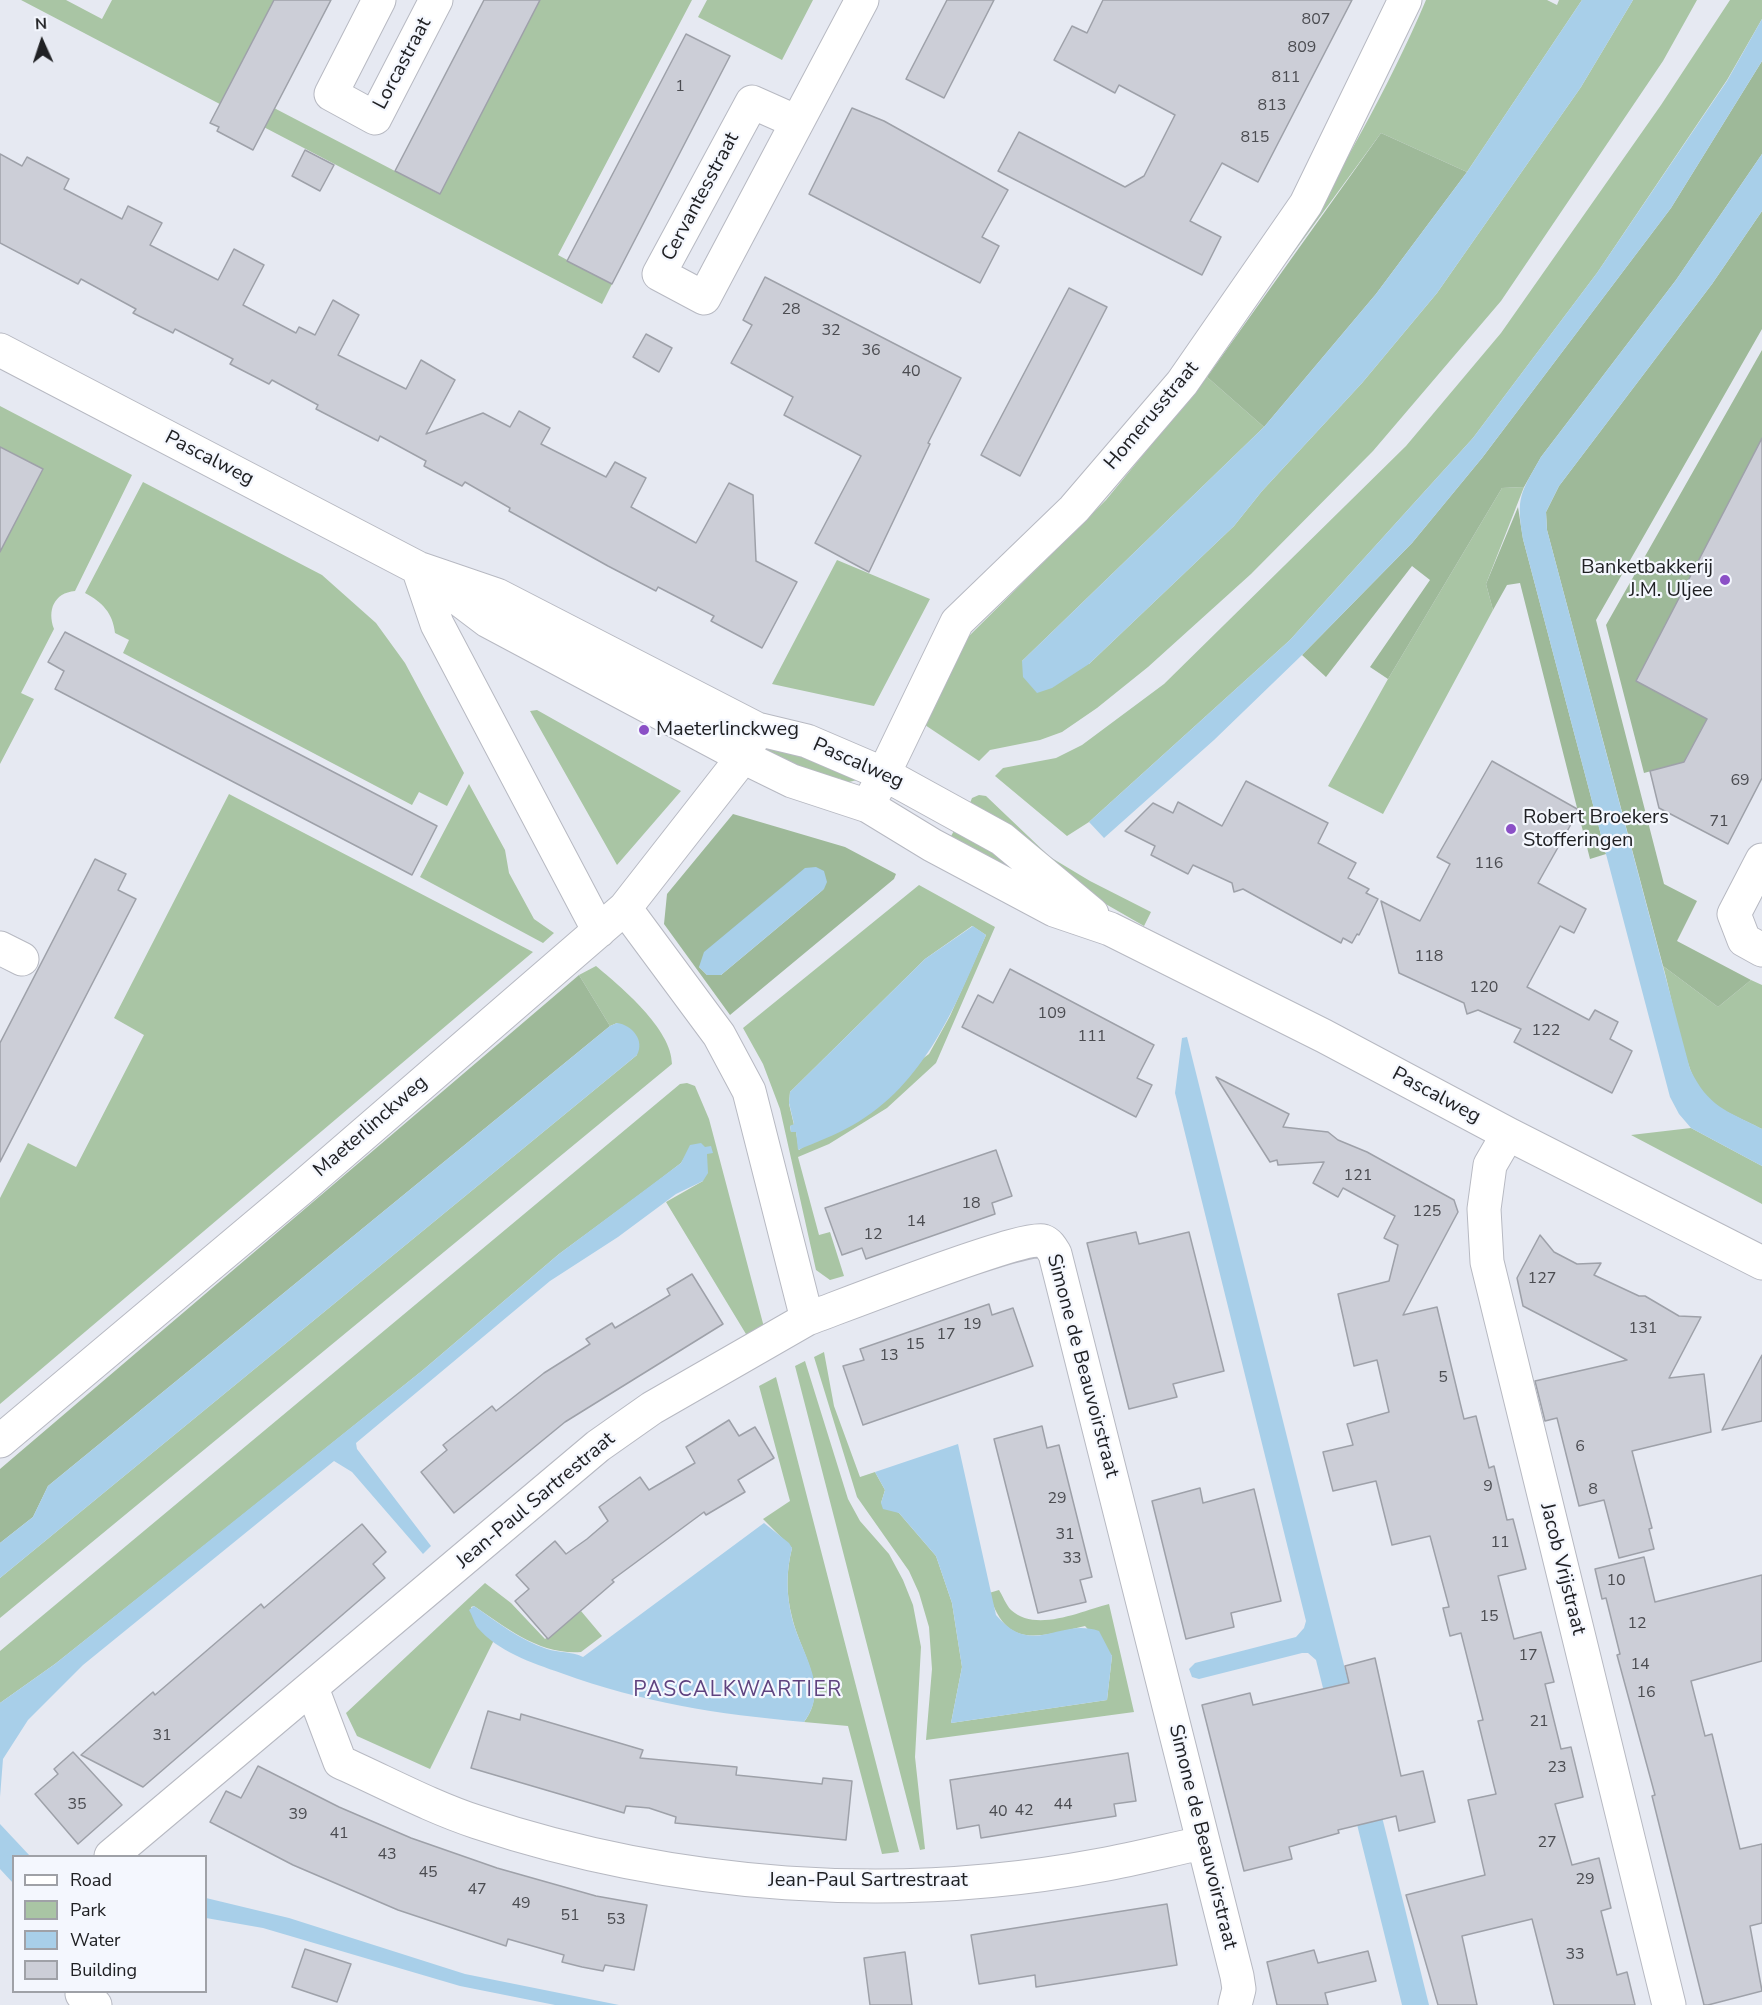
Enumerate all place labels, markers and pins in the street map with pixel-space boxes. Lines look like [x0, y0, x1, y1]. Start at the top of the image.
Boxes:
place label: Banketbakkerij J.M. Uljee [1581, 556, 1713, 603]
marker: Banketbakkerij J.M. Uljee [1718, 573, 1732, 587]
place label: Maeterlinckweg [656, 718, 799, 742]
marker: Maeterlinckweg [637, 723, 651, 737]
place label: Robert Broekers Stofferingen [1523, 806, 1669, 853]
marker: Robert Broekers Stofferingen [1504, 822, 1518, 836]

